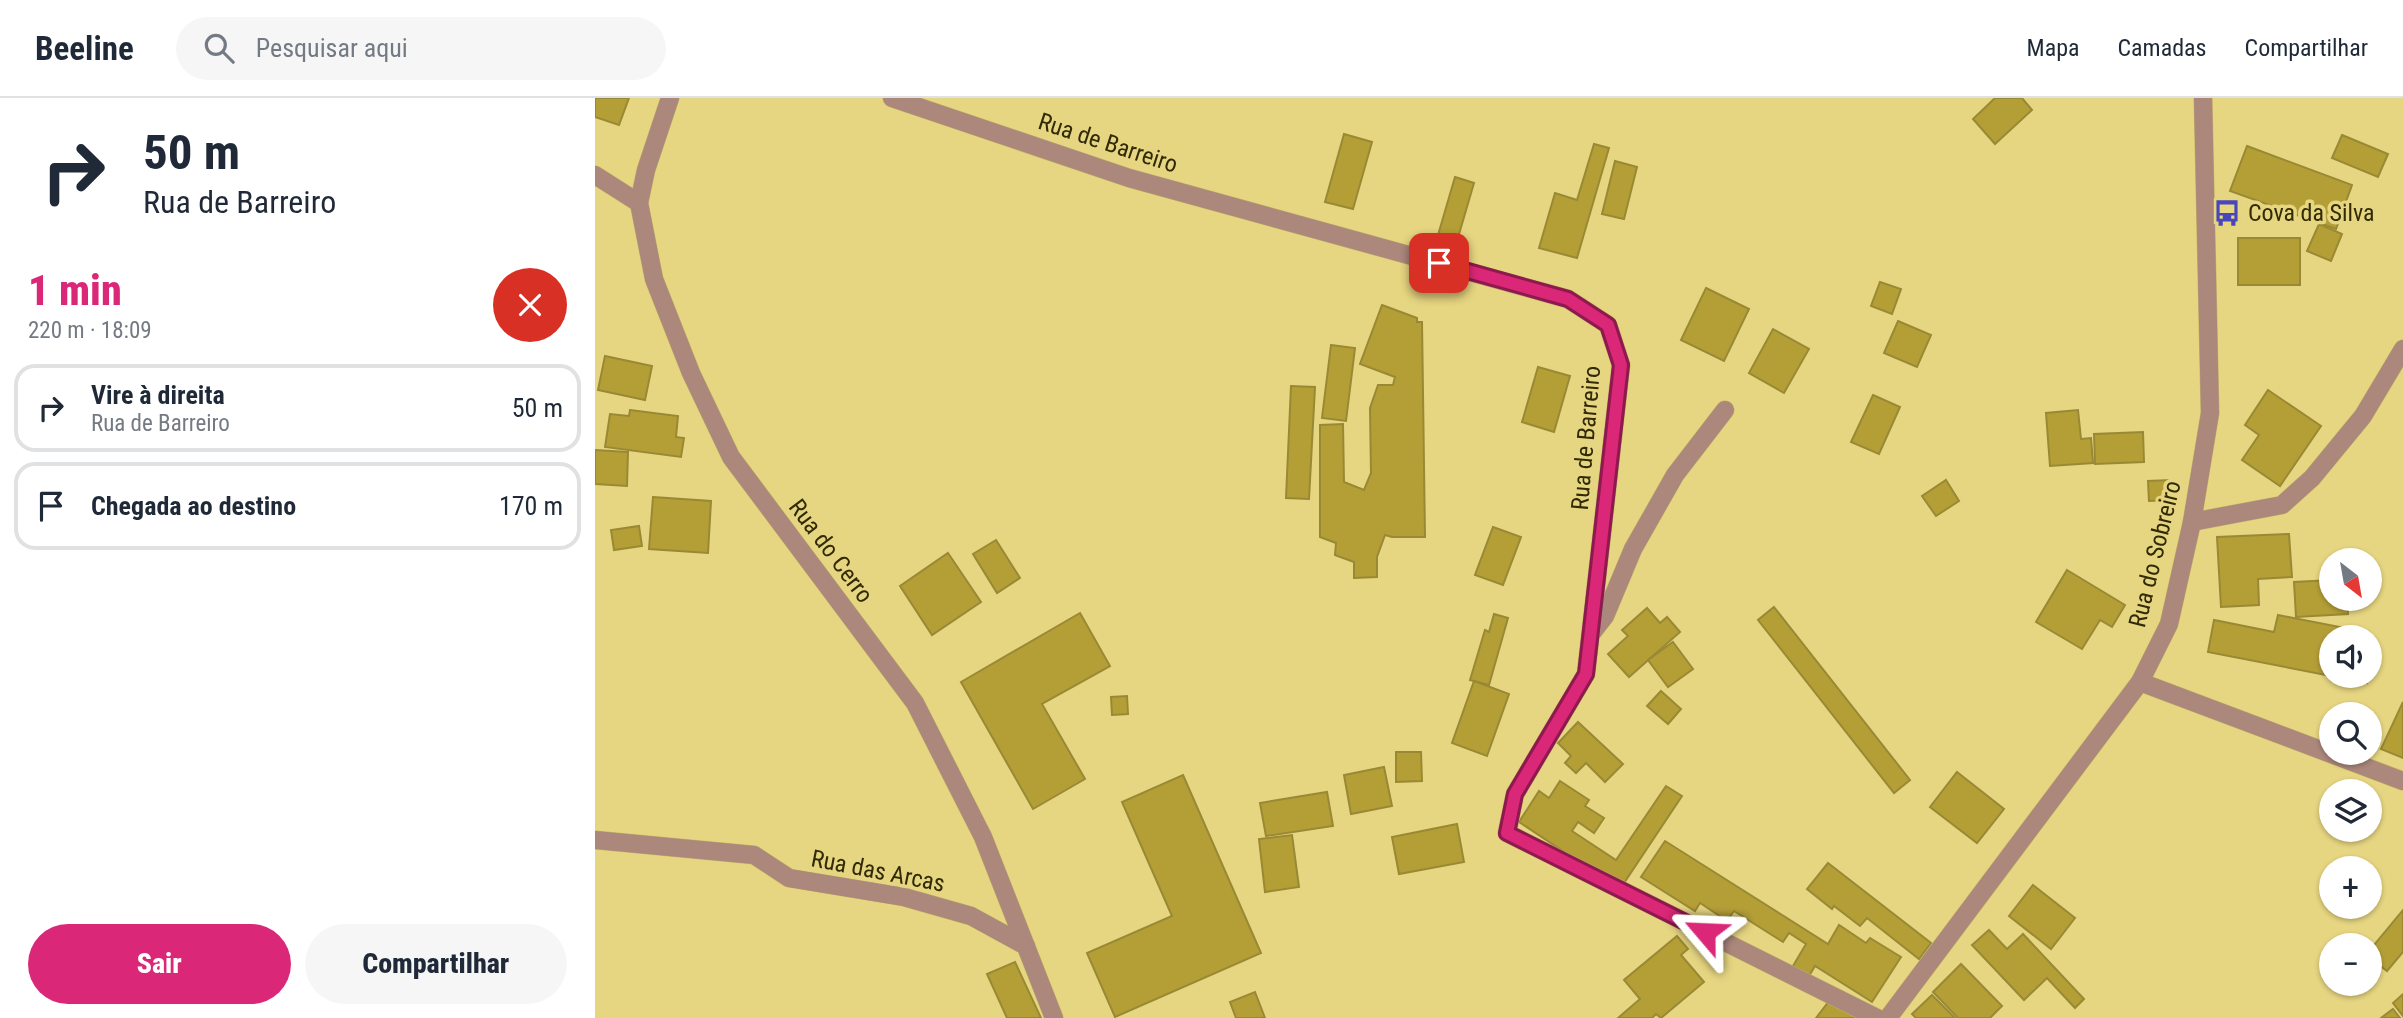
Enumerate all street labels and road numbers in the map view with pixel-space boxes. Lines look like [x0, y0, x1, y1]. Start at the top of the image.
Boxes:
street label: Rua de Barreiro [1035, 107, 1181, 179]
street label: Rua de Barreiro [1566, 365, 1606, 511]
street label: Rua do Sobreiro [2123, 478, 2187, 630]
street label: Rua do Cerro [783, 494, 879, 608]
street label: Rua das Arcas [809, 844, 947, 898]

